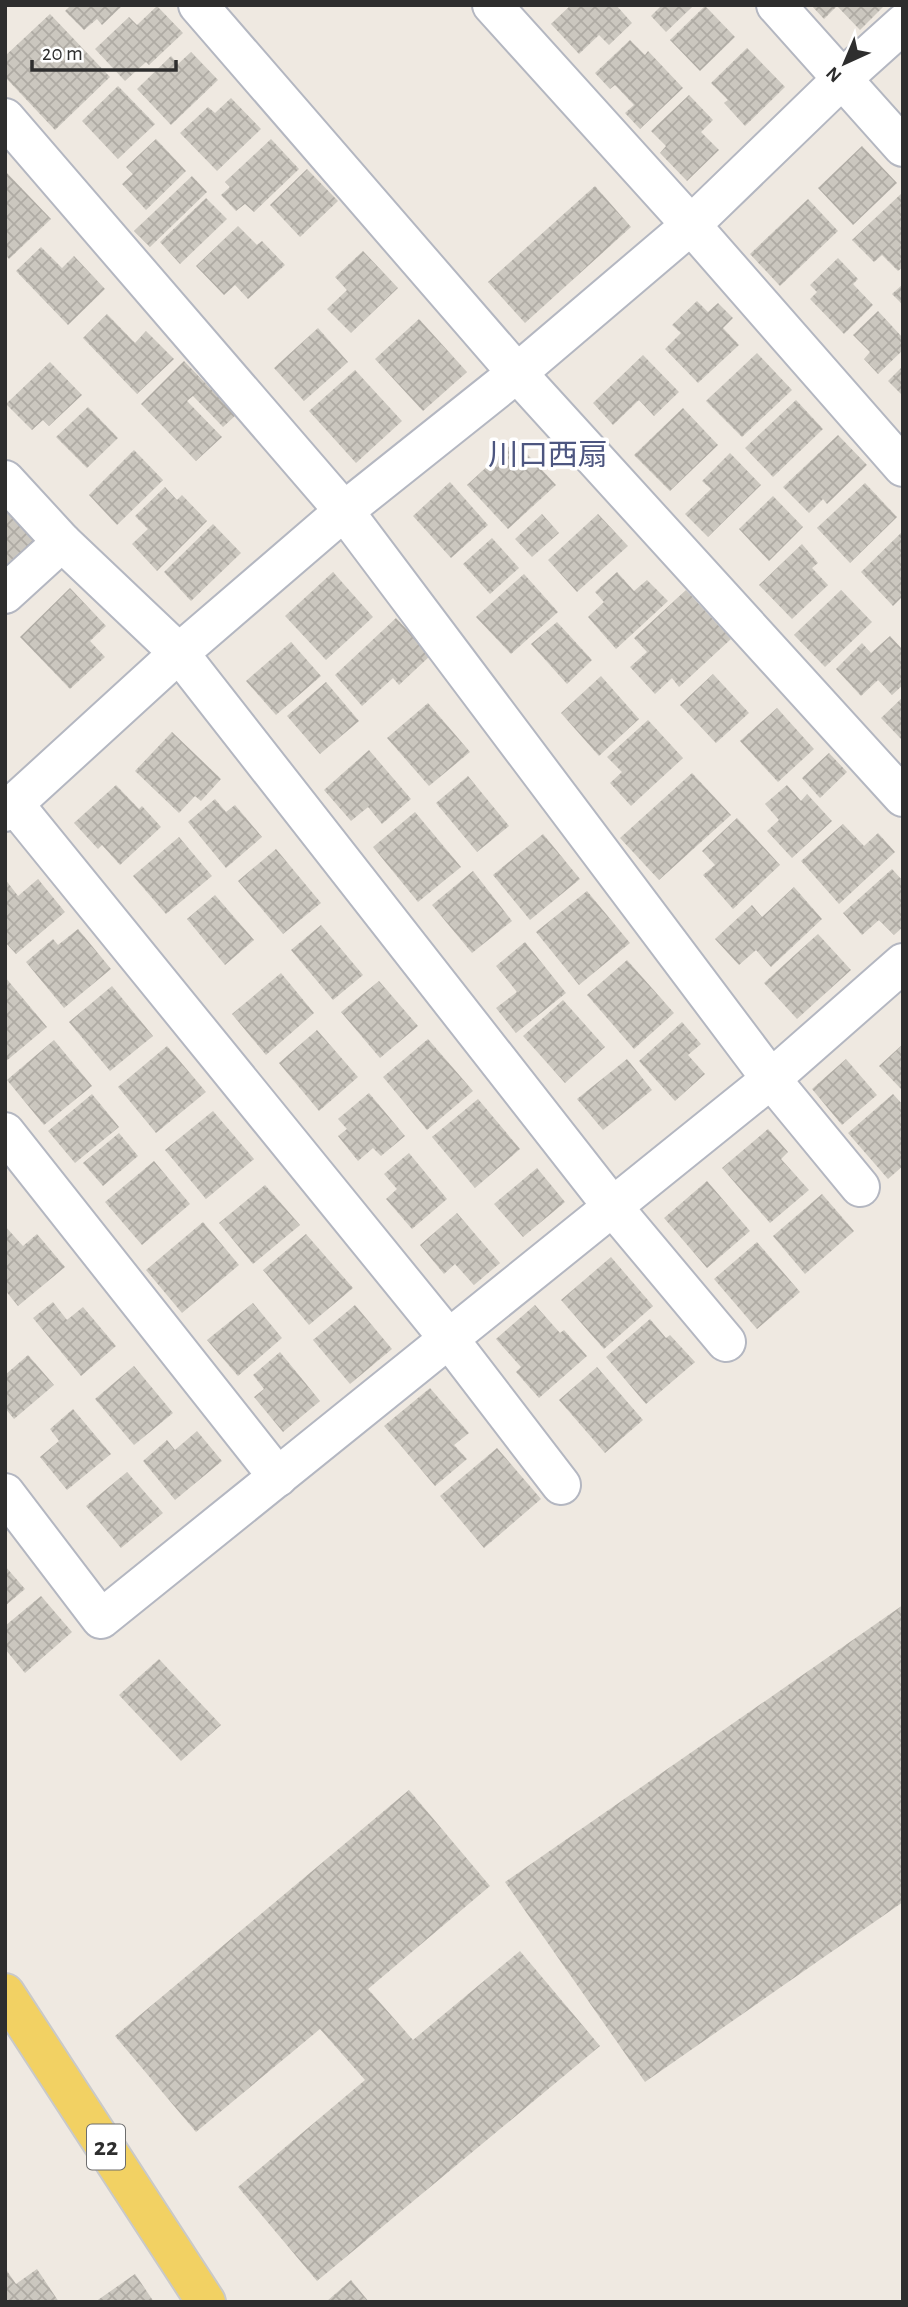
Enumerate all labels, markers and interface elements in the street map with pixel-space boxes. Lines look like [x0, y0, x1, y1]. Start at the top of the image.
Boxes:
scale bar [32, 28, 175, 72]
north arrow [810, 28, 880, 98]
text: 20 m [42, 43, 83, 64]
text: N [823, 63, 846, 86]
district label: 川口西扇 [488, 440, 608, 471]
road number: 22 [87, 2124, 125, 2170]

